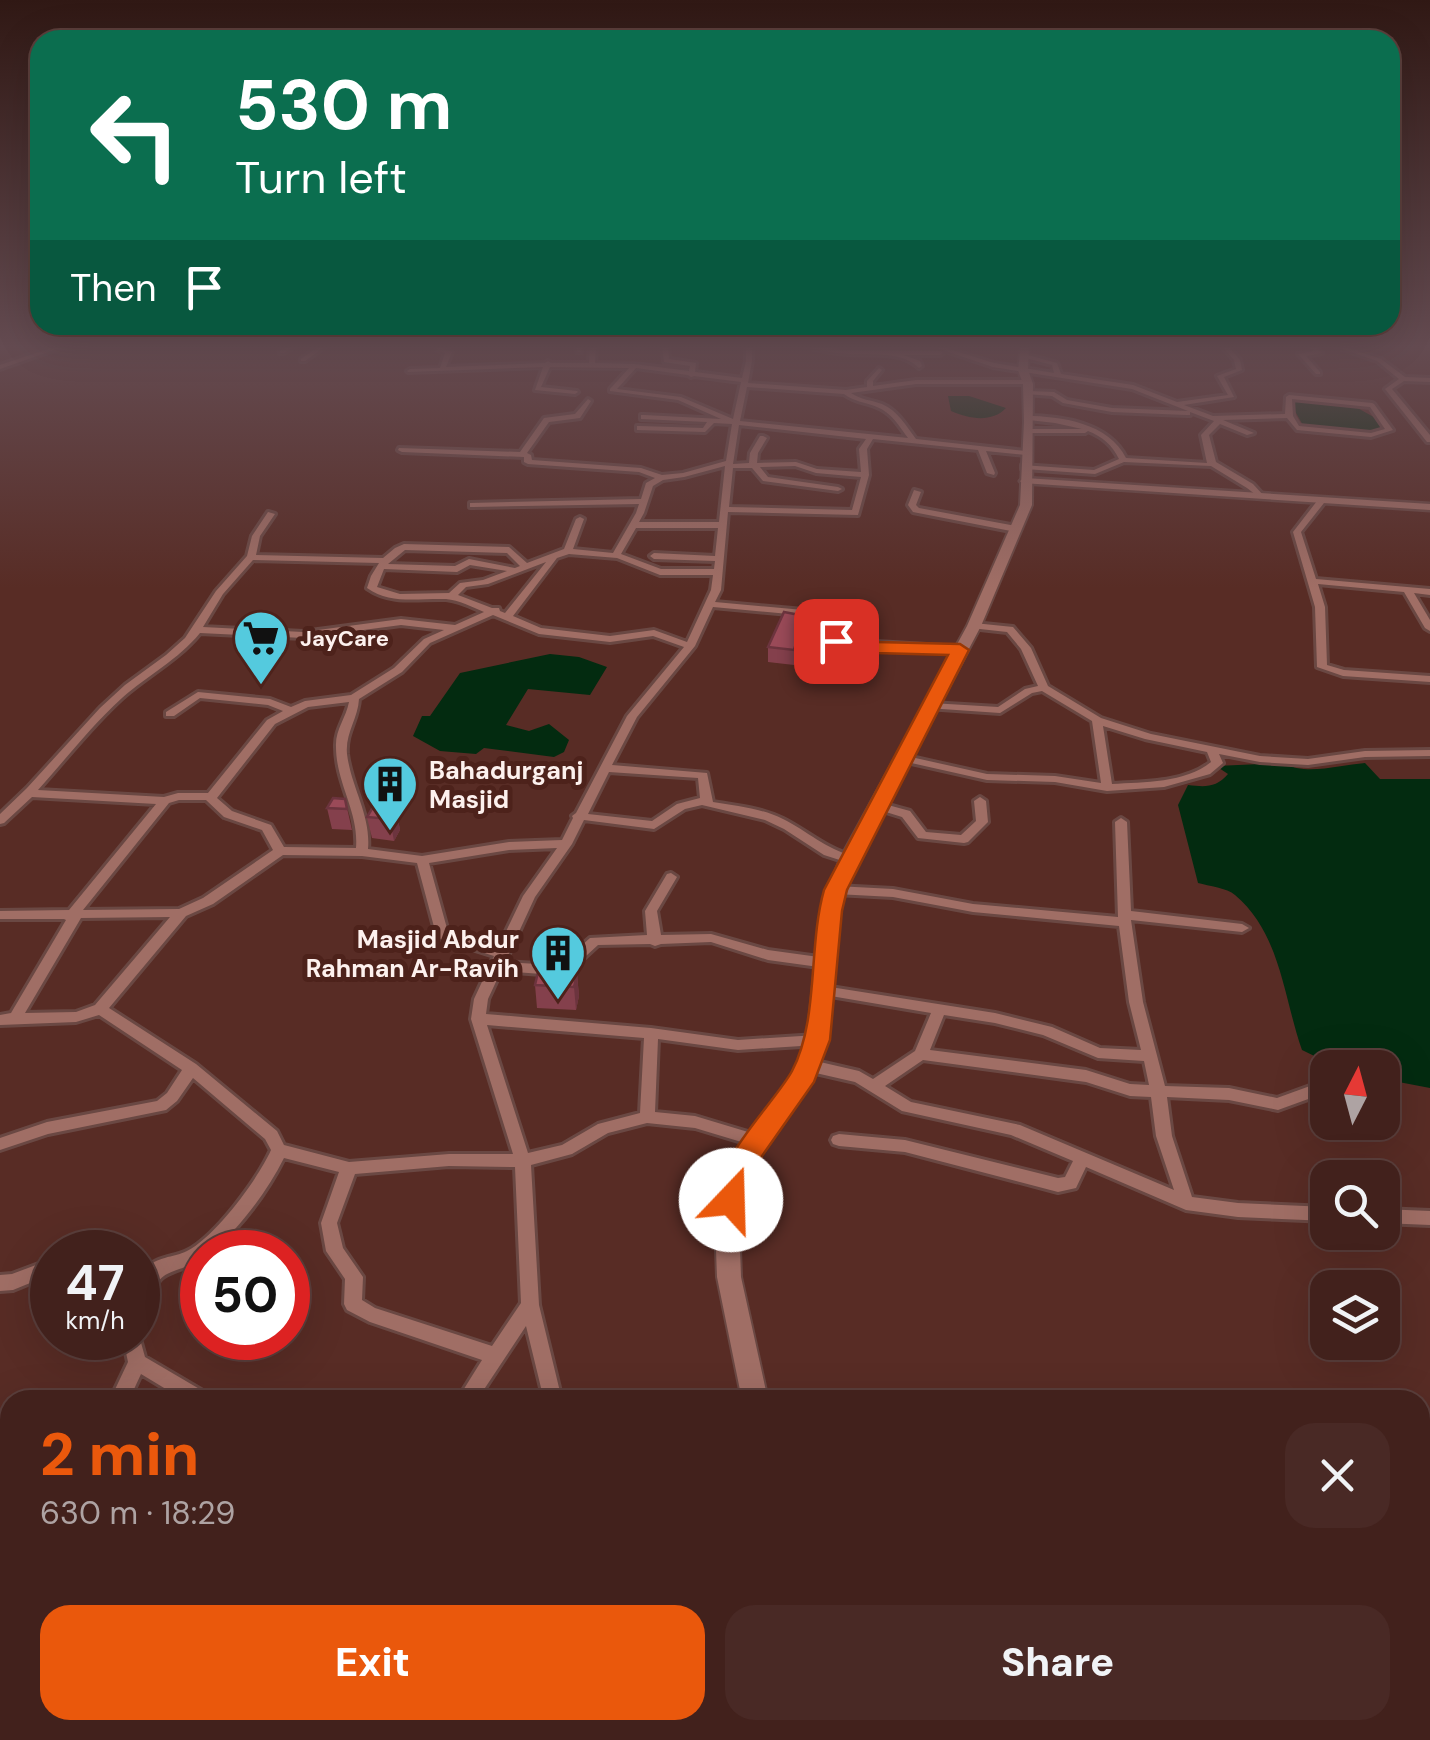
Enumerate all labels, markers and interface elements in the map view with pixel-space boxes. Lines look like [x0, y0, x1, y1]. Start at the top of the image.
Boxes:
text: 530 m [235, 60, 452, 151]
icon: left [70, 70, 200, 200]
text: Turn left [235, 148, 407, 207]
icon: arrive [177, 260, 232, 315]
text: Then [70, 263, 157, 313]
pin [794, 599, 879, 684]
supermarket icon: JayCare [231, 608, 291, 687]
icon: arrive [809, 614, 864, 669]
place label: JayCare [300, 624, 389, 653]
building icon: Bahadurganj Masjid [360, 754, 420, 833]
place label: Bahadurganj Masjid [429, 754, 583, 816]
place label: Masjid Abdur Rahman Ar-Ravih [306, 923, 519, 985]
building icon: Masjid Abdur Rahman Ar-Ravih [528, 923, 588, 1002]
north arrow [1310, 1050, 1400, 1140]
map controls [1310, 1050, 1400, 1360]
position arrow [679, 1148, 783, 1252]
button: search [1310, 1160, 1400, 1250]
speed limit sign: 50 [180, 1230, 310, 1360]
text: 47 [65, 1250, 125, 1316]
button: layers [1310, 1270, 1400, 1360]
text: km/h [65, 1304, 125, 1337]
text: 2 min [40, 1415, 199, 1494]
button: close [1285, 1423, 1390, 1528]
text: 630 m · 18:29 [40, 1492, 235, 1534]
button: Exit [40, 1605, 705, 1720]
button: Share [725, 1605, 1390, 1720]

